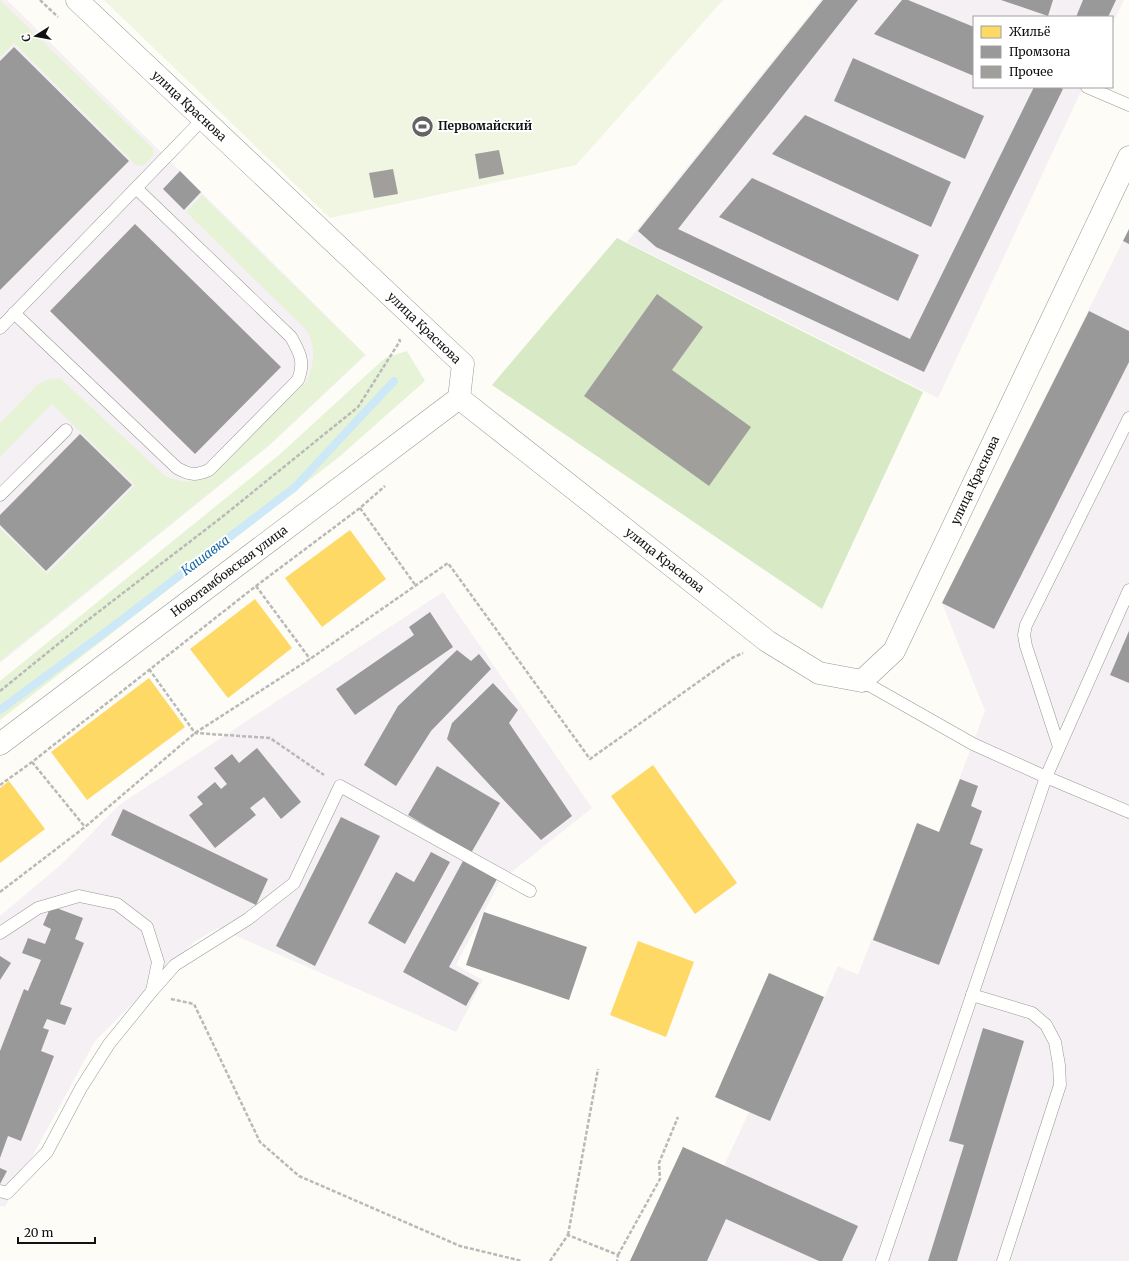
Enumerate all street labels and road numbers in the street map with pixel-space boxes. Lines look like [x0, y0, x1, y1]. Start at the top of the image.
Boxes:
street label: улица Краснова [149, 67, 230, 144]
street label: улица Краснова [384, 289, 465, 367]
street label: улица Краснова [947, 433, 1003, 527]
street label: Новотамбовская улица [168, 522, 291, 620]
street label: улица Краснова [622, 524, 708, 596]

